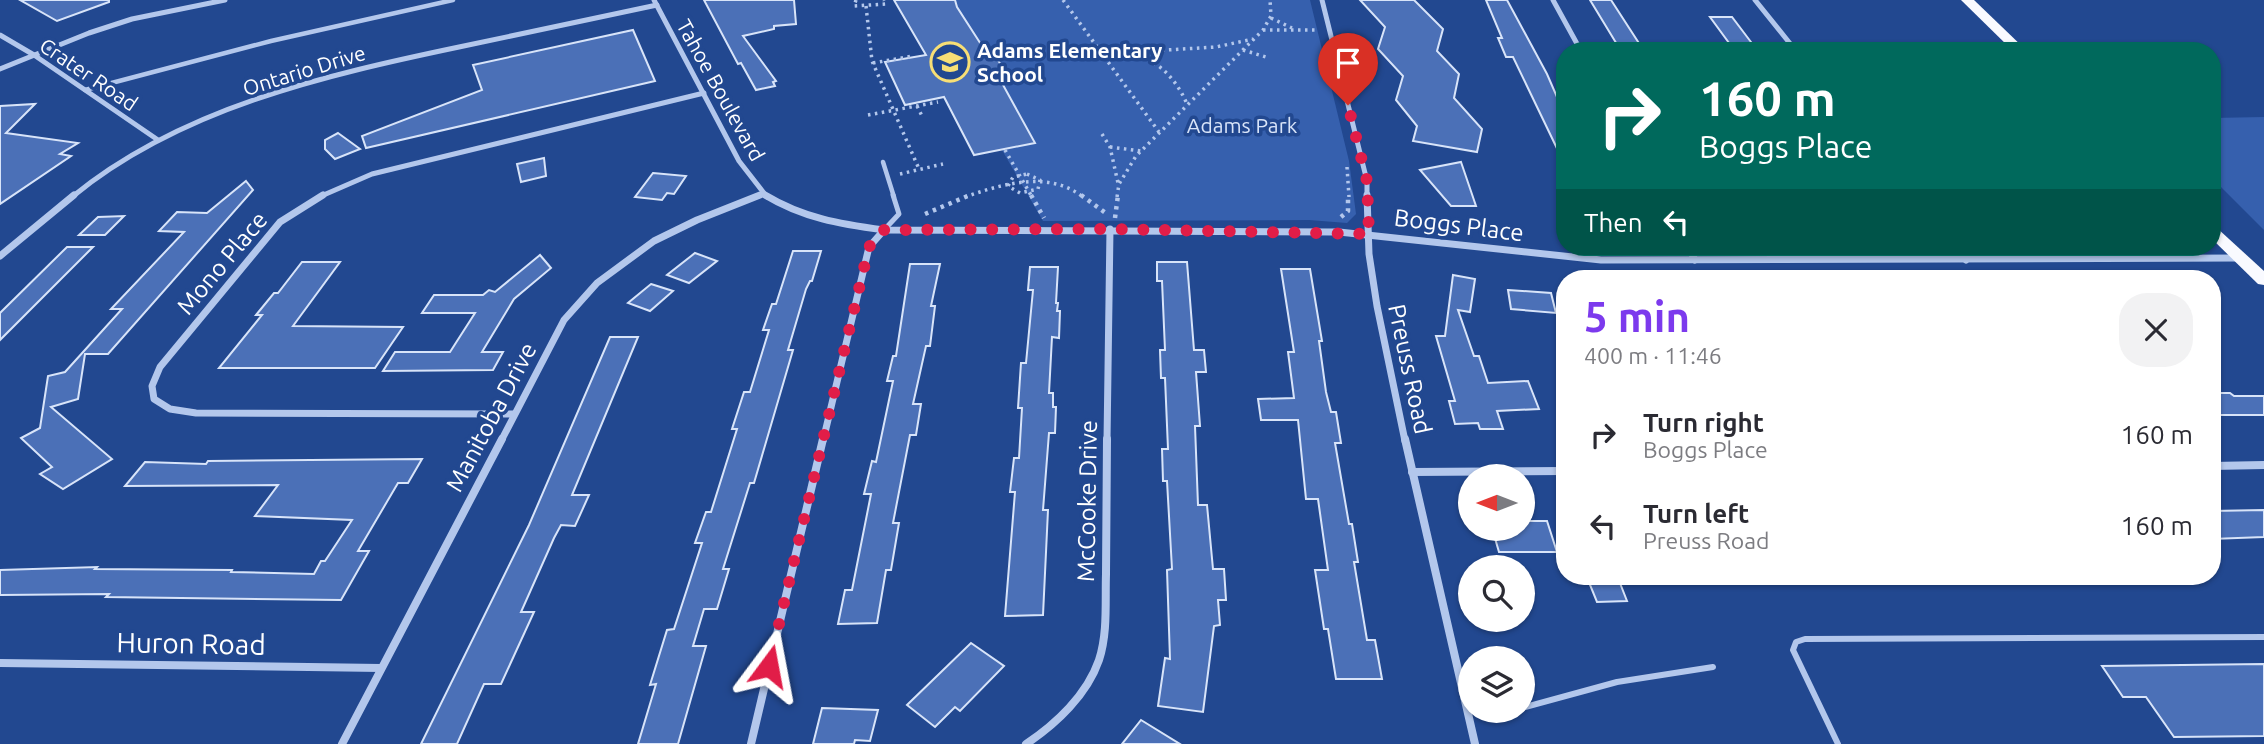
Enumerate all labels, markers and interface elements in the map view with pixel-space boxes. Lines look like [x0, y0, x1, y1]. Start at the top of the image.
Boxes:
street label: Tahoe Boulevard [672, 15, 770, 165]
street label: Crater Road [36, 33, 142, 115]
pin [1318, 33, 1378, 105]
place label: Adams Elementary School [977, 38, 1163, 86]
street label: Ontario Drive [240, 40, 368, 100]
school or university icon: Adams Elementary School [929, 41, 971, 83]
icon: arrive [1329, 44, 1367, 82]
icon: right [1584, 70, 1675, 161]
text: 160 m [1699, 70, 1836, 125]
park label: Adams Park [1187, 113, 1298, 137]
text: Boggs Place [1699, 128, 1873, 164]
icon: left [1657, 203, 1695, 241]
street label: Boggs Place [1393, 204, 1525, 246]
street label: Mono Place [171, 206, 273, 320]
text: Then [1584, 208, 1643, 237]
text: 5 min [1584, 293, 1690, 340]
button: close [2119, 293, 2193, 367]
street label: Preuss Road [1383, 302, 1437, 436]
street label: Manitoba Drive [440, 338, 542, 496]
text: 400 m · 11:46 [1584, 343, 1722, 368]
text: Turn right [1643, 408, 1764, 437]
icon: right [1584, 416, 1622, 454]
street label: McCooke Drive [1072, 420, 1102, 582]
text: 160 m [2121, 420, 2193, 449]
text: Boggs Place [1643, 437, 1768, 462]
north arrow [1458, 464, 1535, 541]
map controls [1458, 464, 1535, 723]
text: Turn left [1643, 499, 1749, 528]
icon: left [1584, 507, 1622, 545]
text: 160 m [2121, 511, 2193, 540]
text: Preuss Road [1643, 528, 1770, 553]
button: search [1458, 555, 1535, 632]
street label: Huron Road [116, 626, 266, 660]
position arrow [732, 629, 806, 703]
button: layers [1458, 646, 1535, 723]

